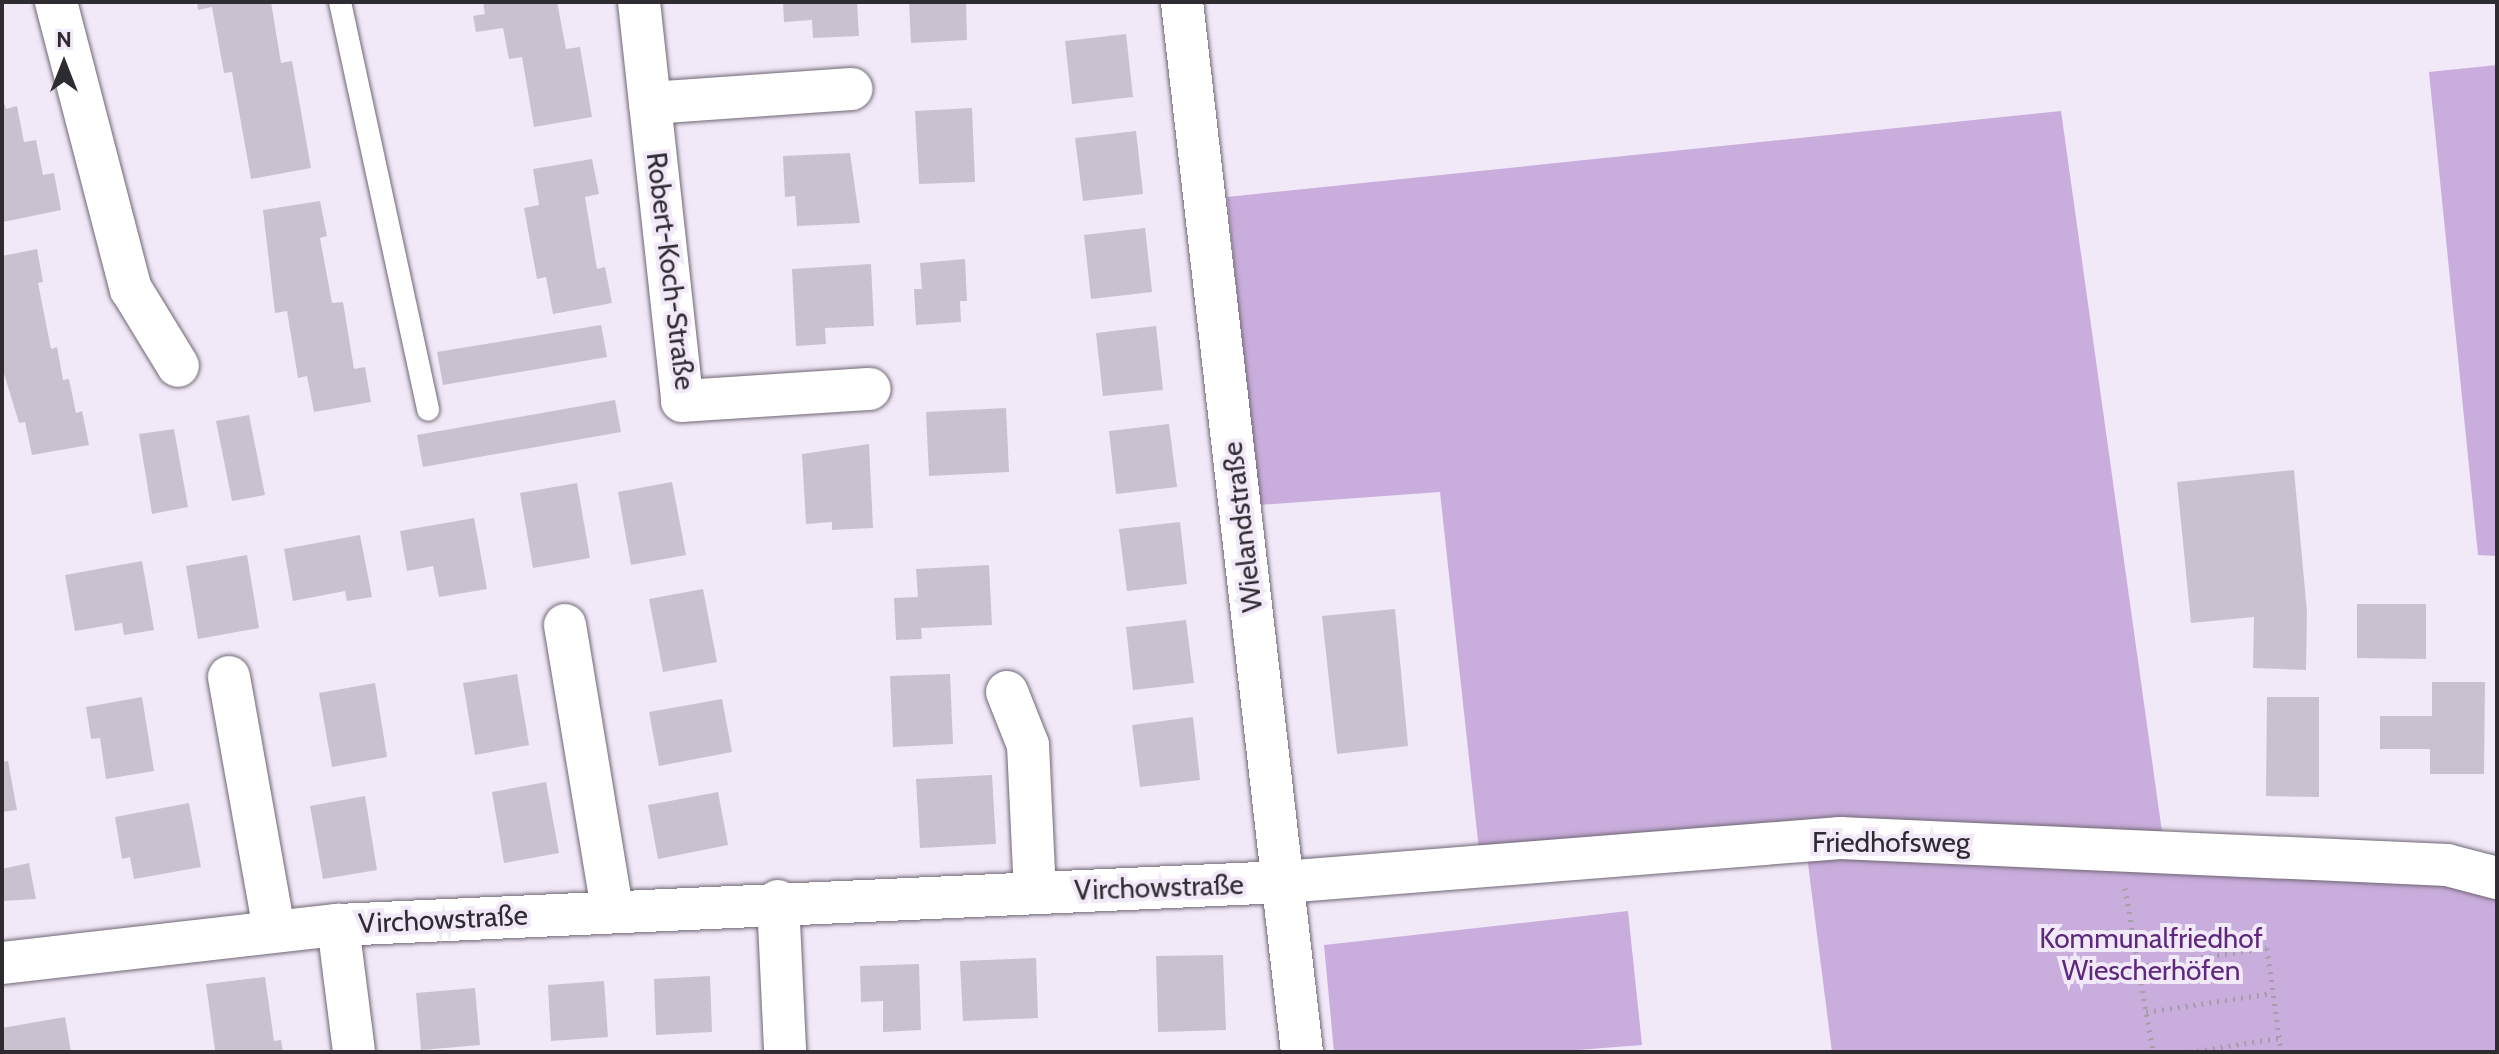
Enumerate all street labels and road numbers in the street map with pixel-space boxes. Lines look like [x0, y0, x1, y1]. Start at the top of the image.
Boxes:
street label: Robert-Koch-Straße [640, 150, 702, 392]
street label: Wielandstraße [1215, 440, 1269, 614]
street label: Friedhofsweg [1812, 825, 1970, 859]
street label: Virchowstraße [1074, 867, 1244, 907]
street label: Virchowstraße [357, 898, 529, 940]

